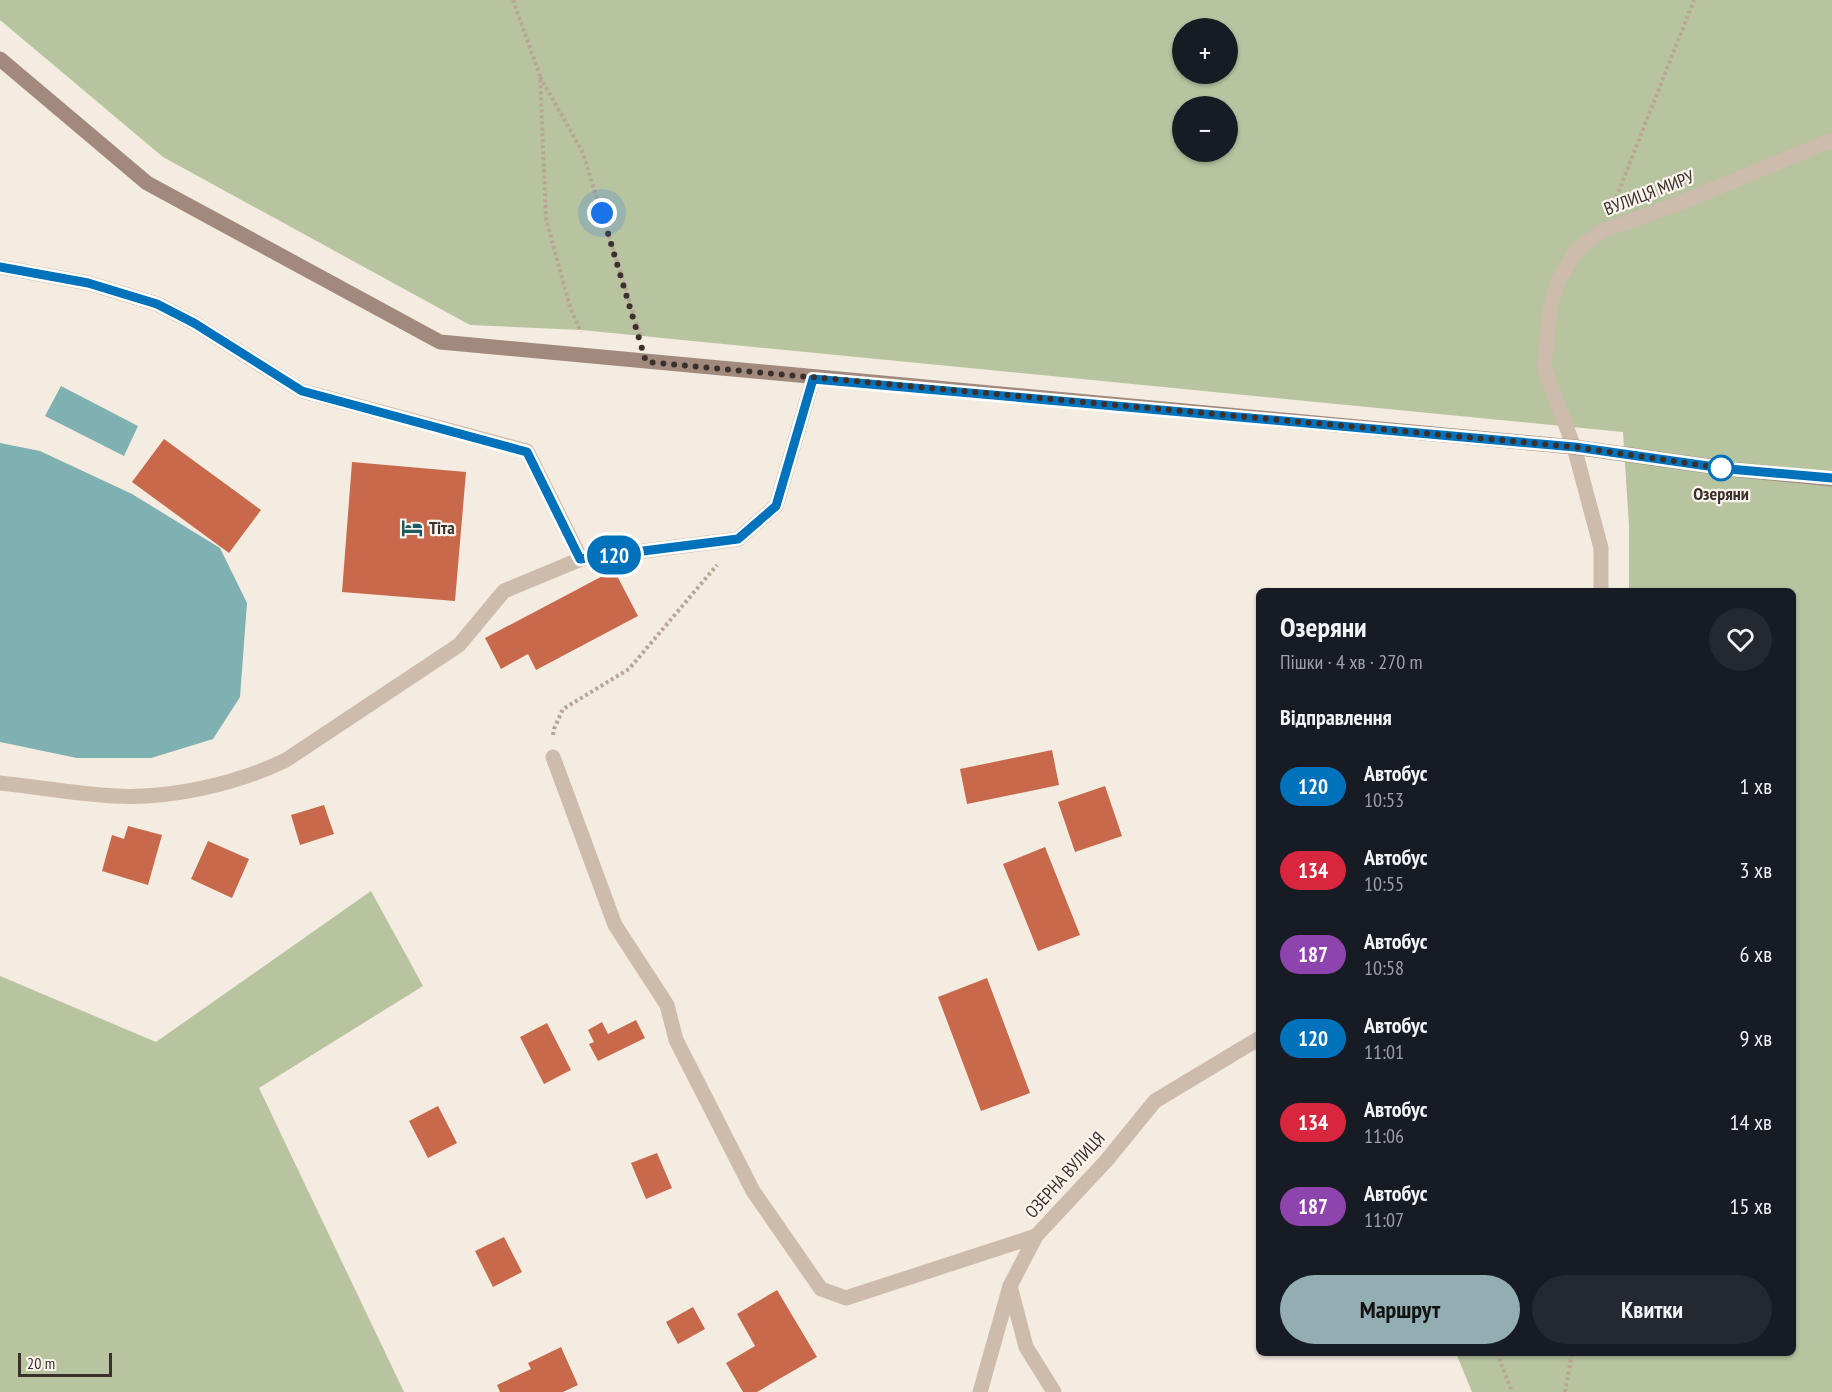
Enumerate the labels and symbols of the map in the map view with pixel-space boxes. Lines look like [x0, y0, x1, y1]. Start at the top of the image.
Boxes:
street label: ВУЛИЦЯ МИРУ [1601, 165, 1698, 220]
your location [587, 198, 617, 228]
marker: Озеряни [1708, 455, 1734, 481]
place label: Озеряни [1693, 482, 1749, 505]
hotel icon: Тіта [400, 516, 424, 540]
place label: Тіта [429, 516, 455, 539]
line badge: 120 [580, 536, 648, 574]
street label: ОЗЕРНА ВУЛИЦЯ [1020, 1127, 1109, 1223]
scale bar [18, 1350, 112, 1378]

